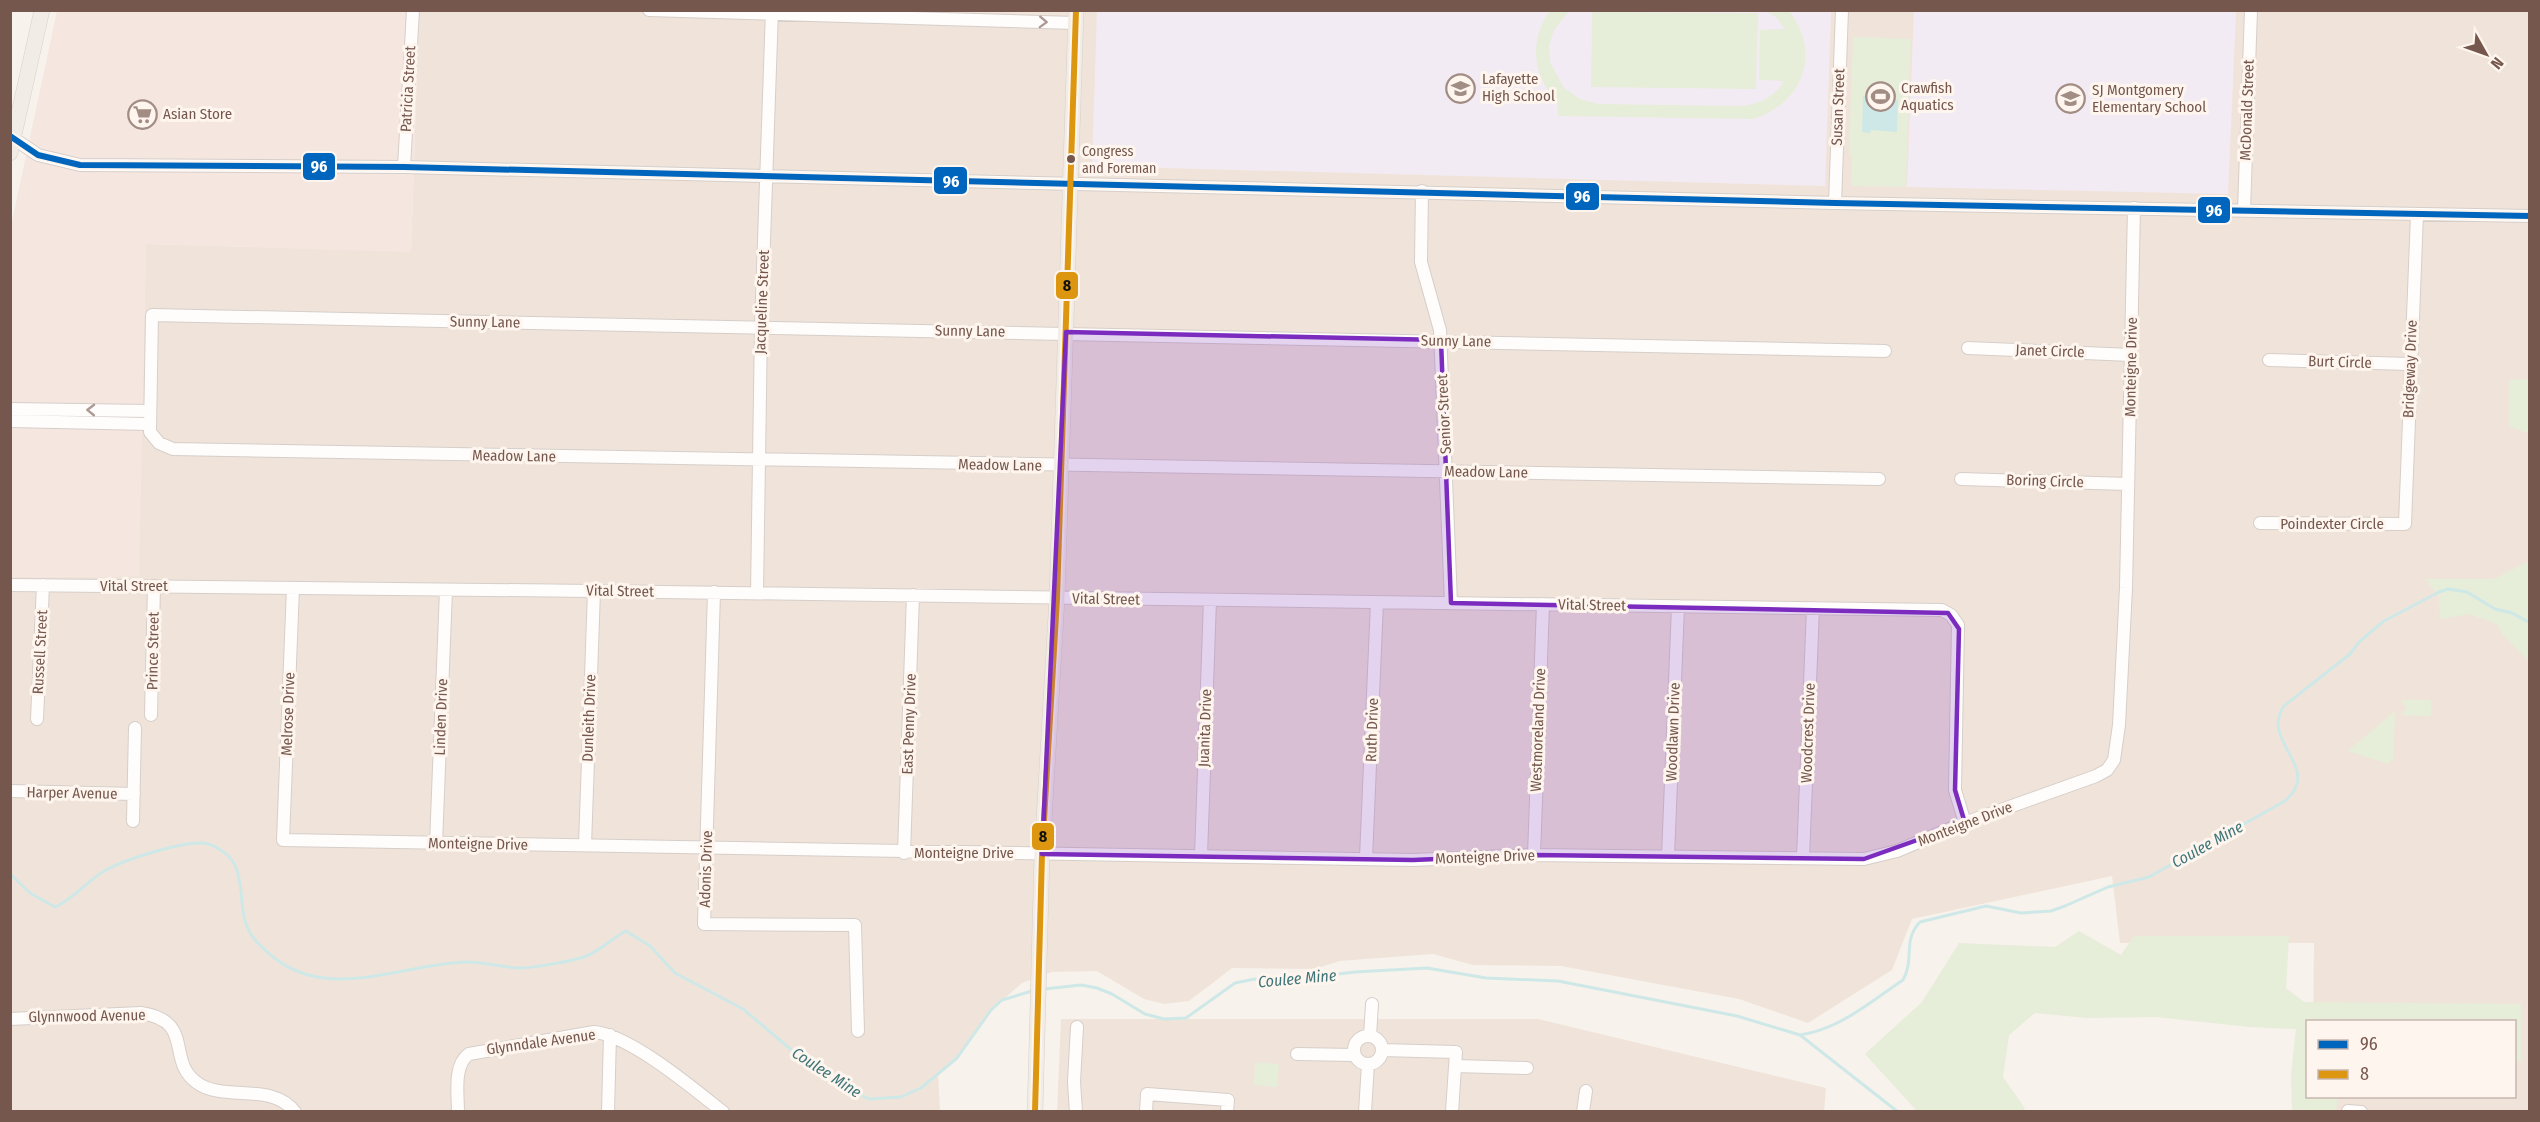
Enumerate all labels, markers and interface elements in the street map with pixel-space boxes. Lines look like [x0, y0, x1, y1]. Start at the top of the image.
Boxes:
one-way arrow [1039, 15, 1048, 28]
north arrow [2456, 24, 2516, 84]
street label: Patricia Street [397, 45, 419, 133]
text: N [2487, 54, 2507, 73]
street label: McDonald Street [2236, 59, 2258, 161]
street label: Susan Street [1828, 68, 1848, 146]
place label: Lafayette High School [1482, 70, 1555, 105]
school or university icon: Lafayette High School [1445, 72, 1477, 104]
place label: Crawfish Aquatics [1901, 79, 1954, 114]
sports icon: Crawfish Aquatics [1864, 81, 1896, 113]
place label: SJ Montgomery Elementary School [2092, 81, 2206, 116]
school or university icon: SJ Montgomery Elementary School [2055, 83, 2087, 115]
supermarket icon: Asian Store [126, 98, 158, 130]
place label: Asian Store [163, 105, 232, 123]
place label: Congress and Foreman [1082, 143, 1156, 177]
line badge: 96 [302, 152, 336, 181]
marker: Congress and Foreman [1065, 153, 1077, 165]
text: 96 [311, 157, 327, 176]
line badge: 96 [933, 166, 968, 195]
text: 96 [943, 172, 959, 191]
line badge: 96 [1565, 182, 1600, 211]
text: 96 [1574, 187, 1590, 206]
line badge: 96 [2197, 196, 2231, 224]
text: 96 [2206, 201, 2222, 220]
street label: Jacqueline Street [751, 249, 773, 354]
line badge: 8 [1055, 271, 1079, 300]
text: 8 [1063, 276, 1072, 295]
street label: Sunny Lane [450, 312, 520, 332]
street label: Monteigne Drive [2121, 317, 2141, 417]
street label: Bridgeway Drive [2399, 320, 2421, 418]
street label: Sunny Lane [935, 321, 1005, 341]
street label: Sunny Lane [1421, 331, 1491, 351]
street label: Janet Circle [2015, 341, 2085, 361]
street label: Burt Circle [2308, 352, 2372, 372]
street label: Senior Street [1433, 373, 1455, 454]
one-way arrow [86, 404, 95, 417]
street label: Meadow Lane [472, 446, 556, 466]
street label: Meadow Lane [958, 455, 1042, 475]
street label: Meadow Lane [1444, 462, 1528, 482]
street label: Boring Circle [2006, 471, 2084, 491]
street label: Poindexter Circle [2280, 515, 2384, 533]
street label: Vital Street [100, 577, 168, 595]
street label: Vital Street [586, 581, 654, 601]
street label: Vital Street [1072, 589, 1140, 609]
street label: Vital Street [1558, 595, 1626, 615]
street label: Russell Street [29, 609, 51, 695]
street label: Prince Street [143, 612, 163, 690]
street label: Westmoreland Drive [1527, 668, 1549, 792]
street label: Melrose Drive [278, 672, 298, 756]
street label: East Penny Drive [898, 673, 920, 775]
street label: Dunleith Drive [578, 674, 600, 762]
street label: Linden Drive [431, 678, 451, 756]
street label: Woodlawn Drive [1662, 682, 1684, 782]
street label: Woodcrest Drive [1797, 683, 1819, 783]
street label: Juanita Drive [1195, 689, 1215, 767]
street label: Ruth Drive [1362, 698, 1382, 762]
street label: Harper Avenue [26, 783, 118, 803]
street label: Monteigne Drive [1915, 798, 2015, 850]
water label: Coulee Mine [2168, 817, 2247, 872]
line badge: 8 [1031, 822, 1055, 851]
text: 8 [1039, 827, 1048, 846]
street label: Adonis Drive [696, 830, 716, 908]
street label: Monteigne Drive [428, 834, 528, 854]
street label: Monteigne Drive [914, 844, 1014, 862]
street label: Monteigne Drive [1435, 846, 1535, 868]
water label: Coulee Mine [1257, 966, 1337, 991]
street label: Glynnwood Avenue [28, 1006, 146, 1026]
legend [2306, 1020, 2516, 1098]
street label: Glynndale Avenue [485, 1025, 597, 1059]
text: 96 [2360, 1033, 2378, 1055]
water label: Coulee Mine [789, 1043, 865, 1102]
text: 8 [2360, 1063, 2369, 1085]

